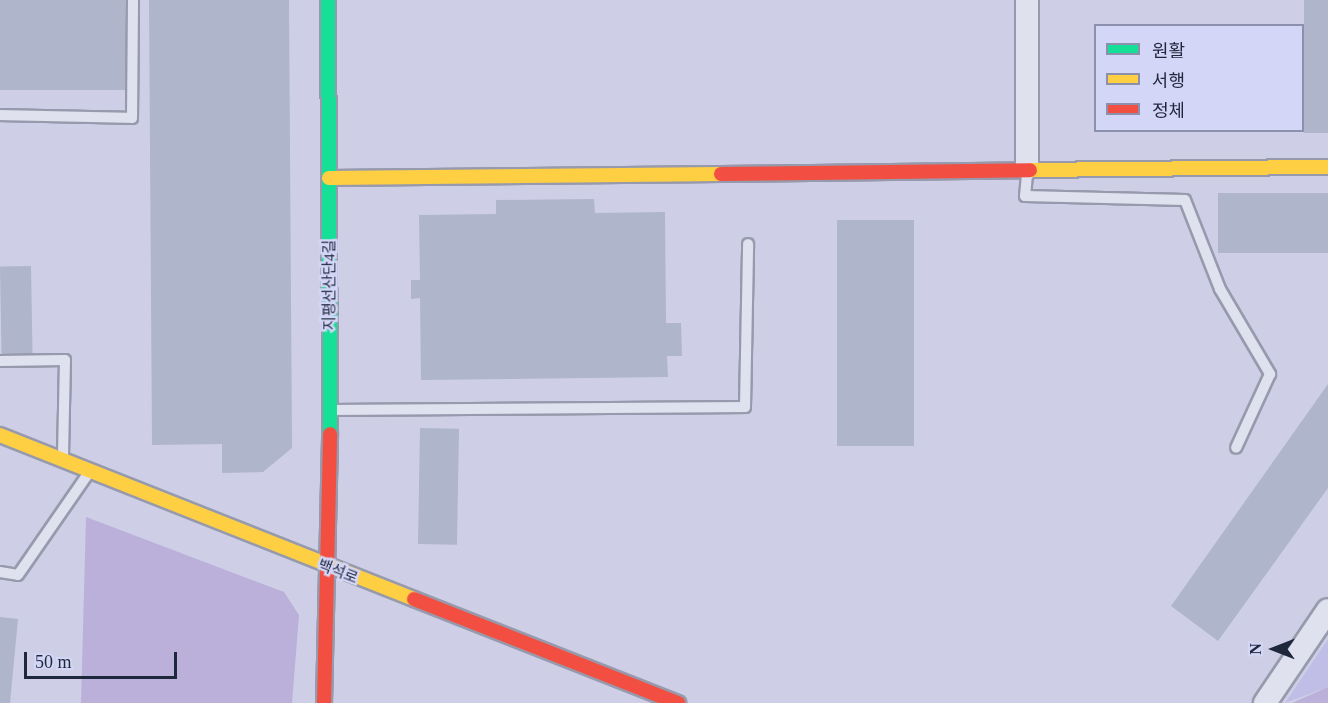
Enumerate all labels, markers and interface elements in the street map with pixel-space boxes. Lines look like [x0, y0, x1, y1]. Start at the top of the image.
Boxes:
legend [1094, 24, 1304, 132]
text: 원활 [1152, 41, 1185, 61]
text: 서행 [1152, 71, 1185, 91]
text: 정체 [1152, 101, 1185, 121]
street label: 지평선산단4길 [321, 240, 339, 330]
street label: 백석로 [315, 556, 361, 588]
north arrow [1244, 619, 1304, 679]
scale bar [27, 640, 180, 678]
text: N [1247, 643, 1264, 655]
text: 50 m [35, 652, 72, 672]

